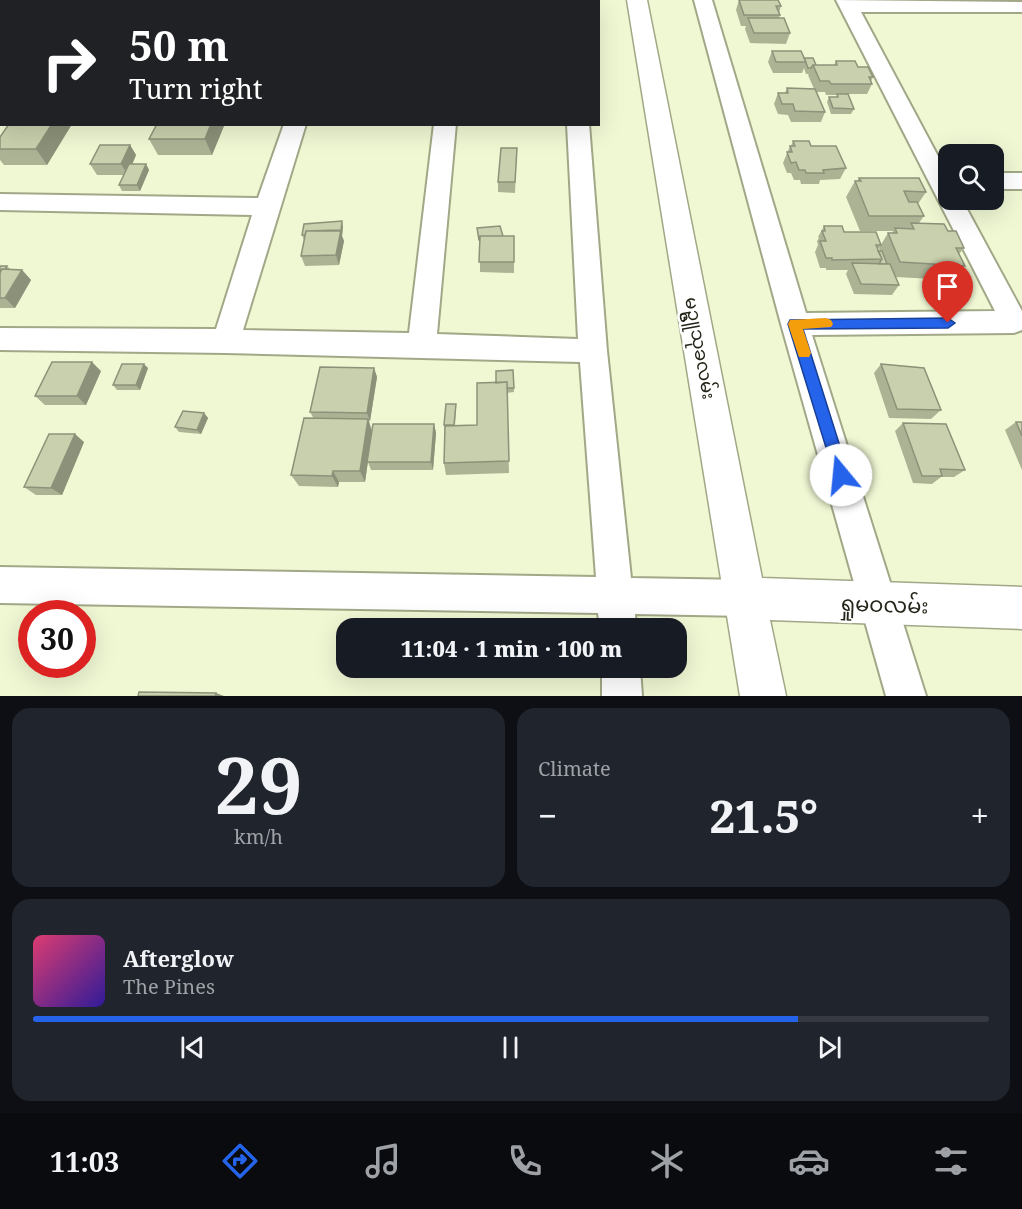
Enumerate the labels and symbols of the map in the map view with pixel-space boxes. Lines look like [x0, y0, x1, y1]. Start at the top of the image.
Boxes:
pin [922, 261, 973, 323]
street label: မဥ္ဇူသုခလမ်း [676, 295, 722, 402]
position arrow [809, 443, 873, 507]
street label: ရှုမဝလမ်း [839, 587, 929, 624]
speed limit sign: 30 [18, 600, 96, 678]

